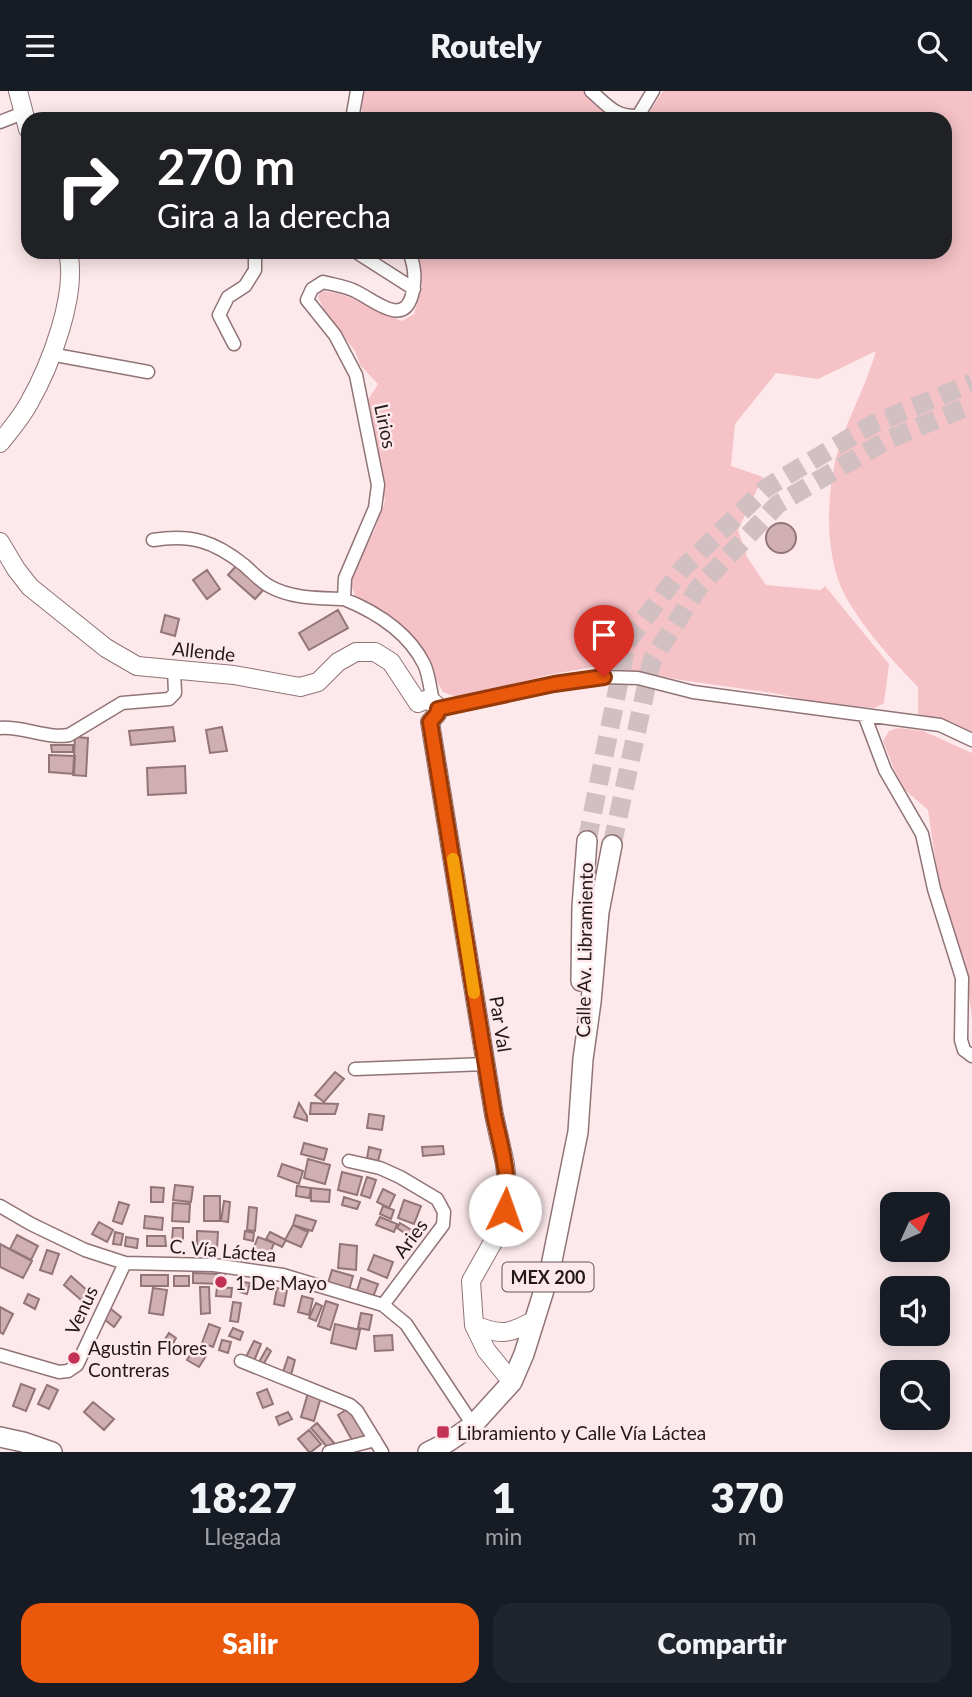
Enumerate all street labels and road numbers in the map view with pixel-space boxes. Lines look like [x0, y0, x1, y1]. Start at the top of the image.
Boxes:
street label: Lirios [370, 402, 402, 450]
street label: Allende [171, 636, 237, 666]
street label: Calle Av. Libramiento [571, 862, 597, 1038]
street label: Par Val [485, 994, 517, 1054]
street label: Aries [388, 1214, 432, 1262]
street label: C. Vía Láctea [169, 1234, 277, 1266]
road number: MEX 200 [503, 1262, 594, 1291]
street label: Venus [60, 1282, 102, 1338]

